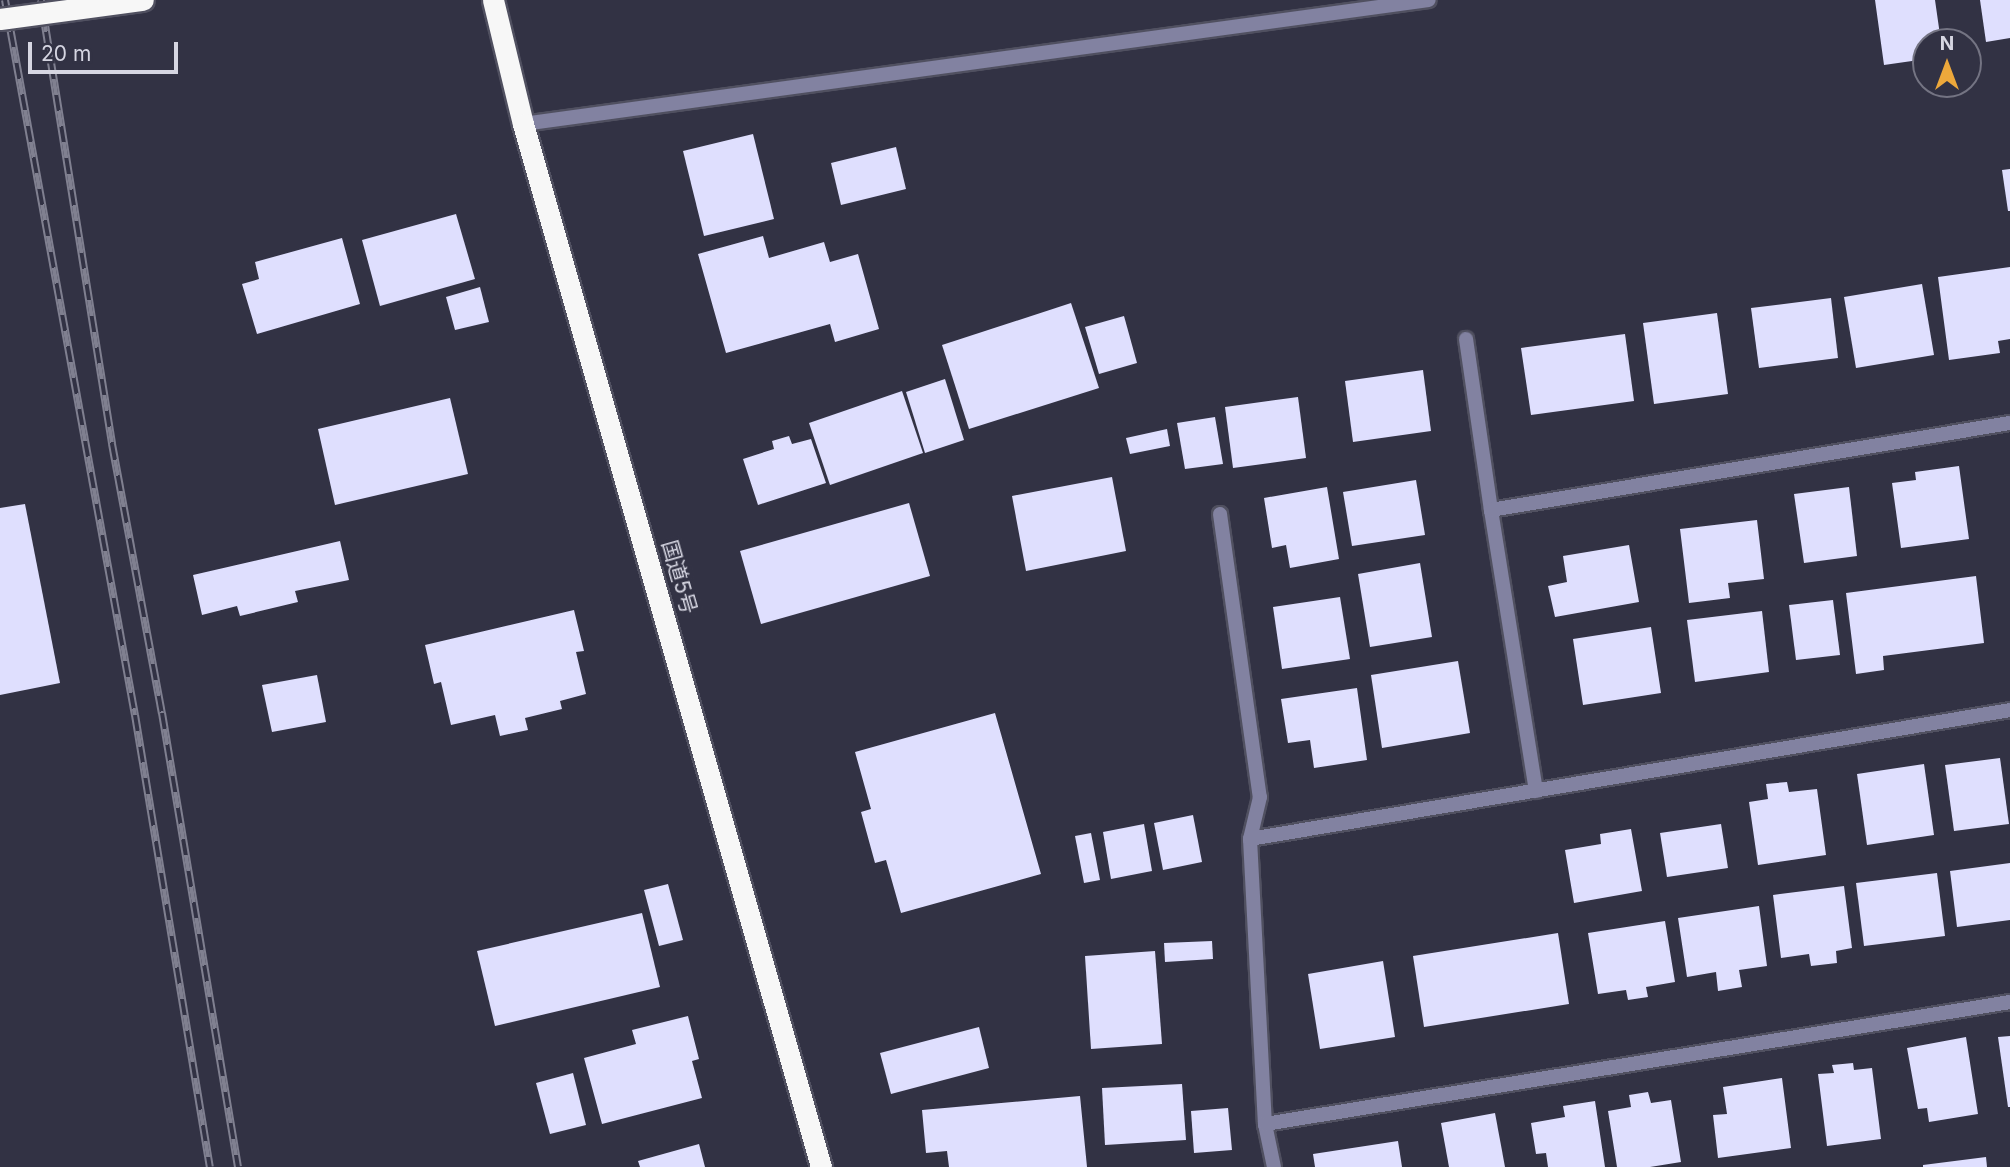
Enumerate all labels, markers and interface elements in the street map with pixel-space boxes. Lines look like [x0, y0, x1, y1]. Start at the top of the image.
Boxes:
scale bar [32, 28, 182, 72]
north arrow [1912, 28, 1982, 98]
text: N [1940, 32, 1954, 55]
text: 20 m [41, 41, 91, 66]
street label: 国道5号 [656, 537, 702, 617]

